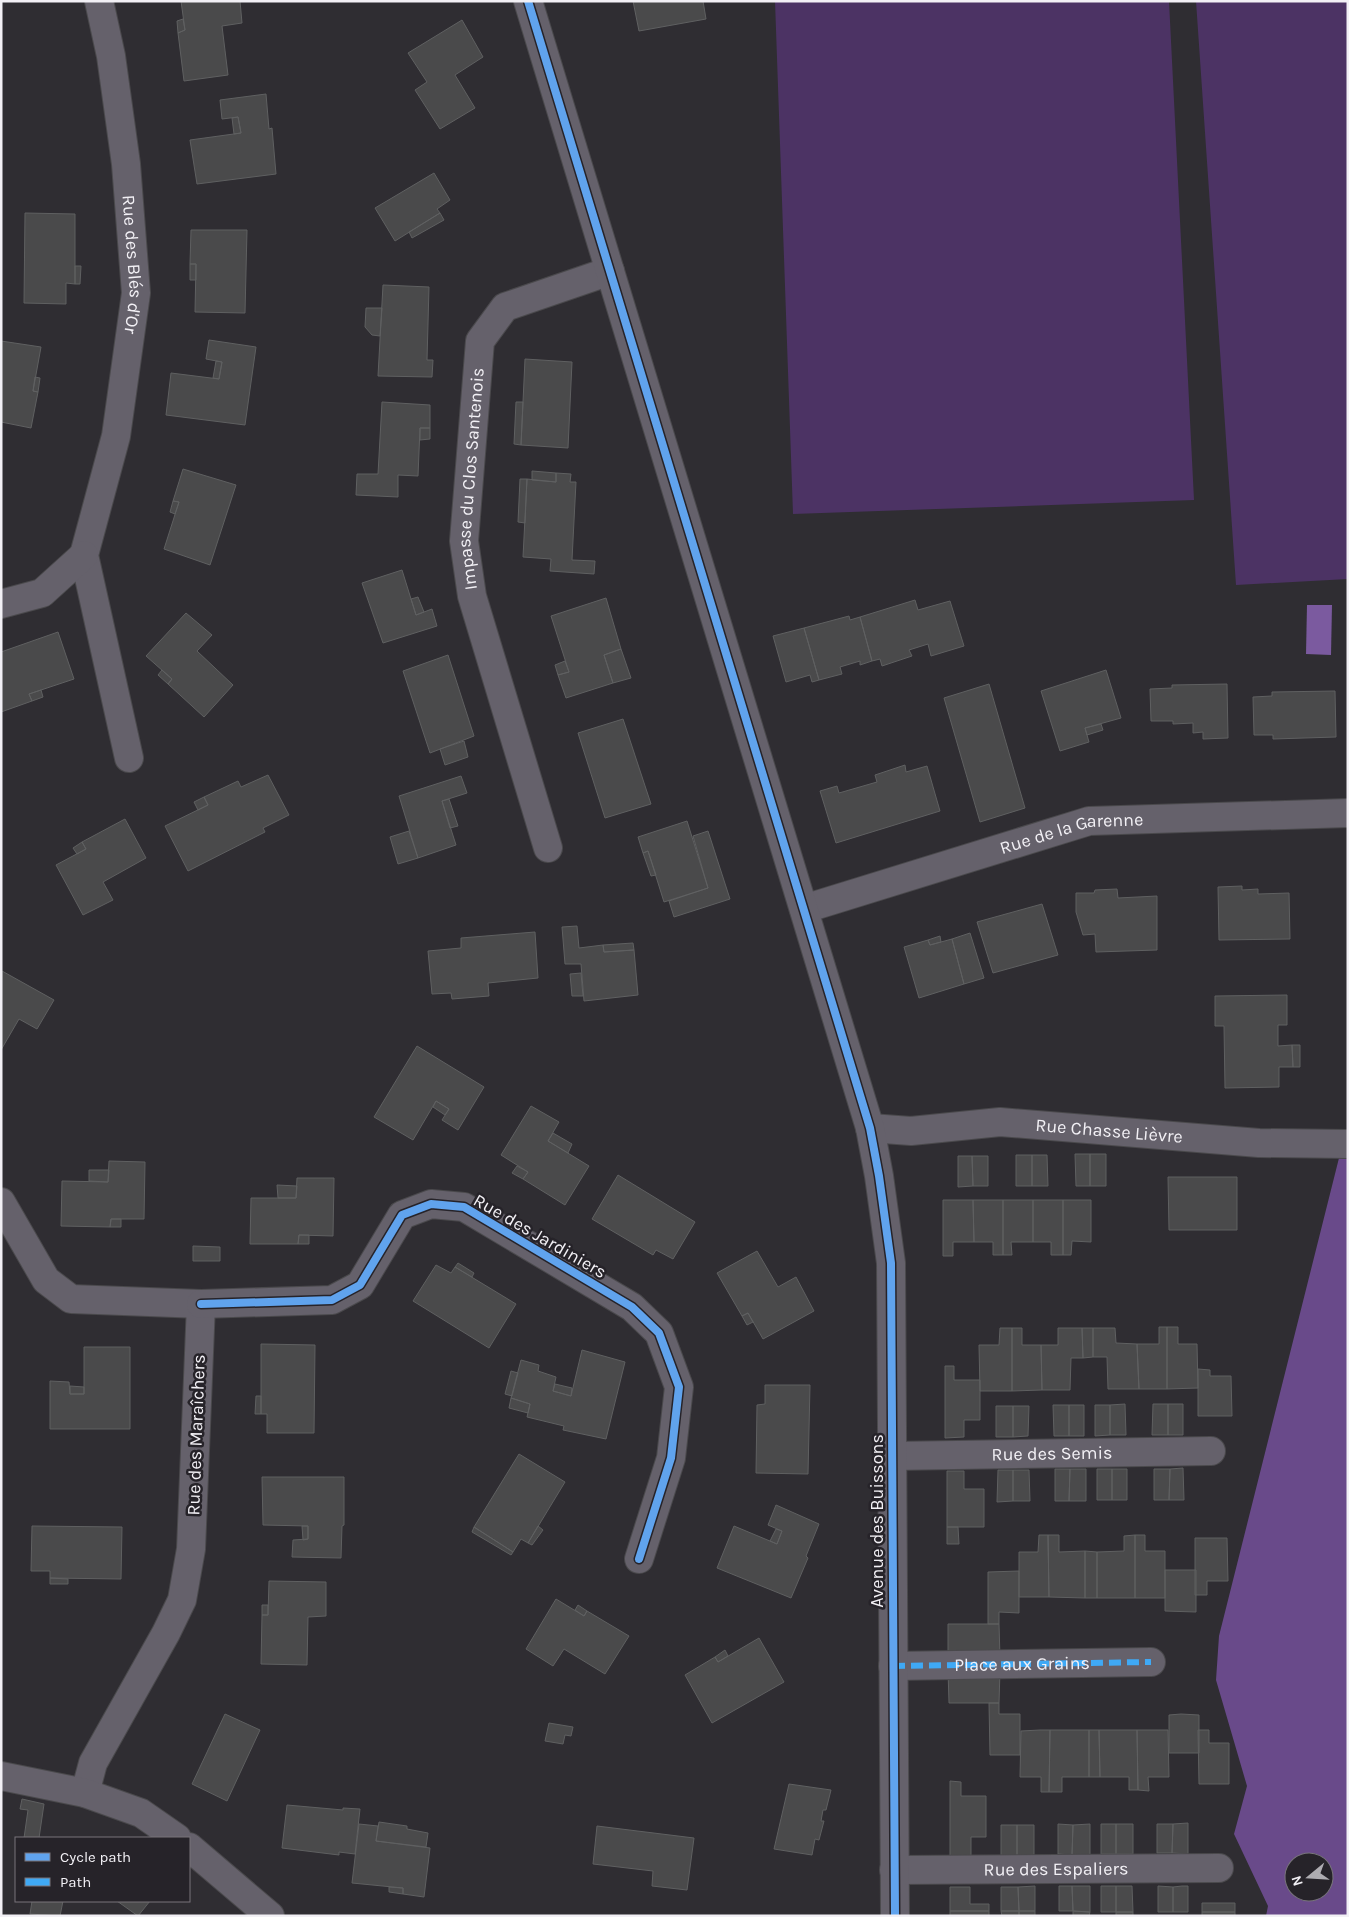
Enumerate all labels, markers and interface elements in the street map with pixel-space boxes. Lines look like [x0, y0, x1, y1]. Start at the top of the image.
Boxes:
street label: Rue des Blés d'Or [117, 194, 147, 336]
street label: Impasse du Clos Santenois [453, 367, 489, 592]
street label: Rue de la Garenne [997, 808, 1144, 859]
street label: Rue Chasse Lièvre [1035, 1114, 1184, 1148]
street label: Rue des Jardiniers [469, 1189, 611, 1283]
street label: Rue des Maraîchers [182, 1354, 210, 1516]
street label: Avenue des Buissons [866, 1434, 888, 1608]
street label: Rue des Semis [991, 1442, 1113, 1465]
street label: Place aux Grains [954, 1652, 1090, 1676]
legend [15, 1837, 190, 1902]
text: Cycle path [60, 1848, 131, 1866]
north arrow [1284, 1852, 1334, 1902]
street label: Rue des Espaliers [984, 1858, 1128, 1880]
text: Path [60, 1873, 91, 1891]
text: N [1287, 1873, 1307, 1888]

